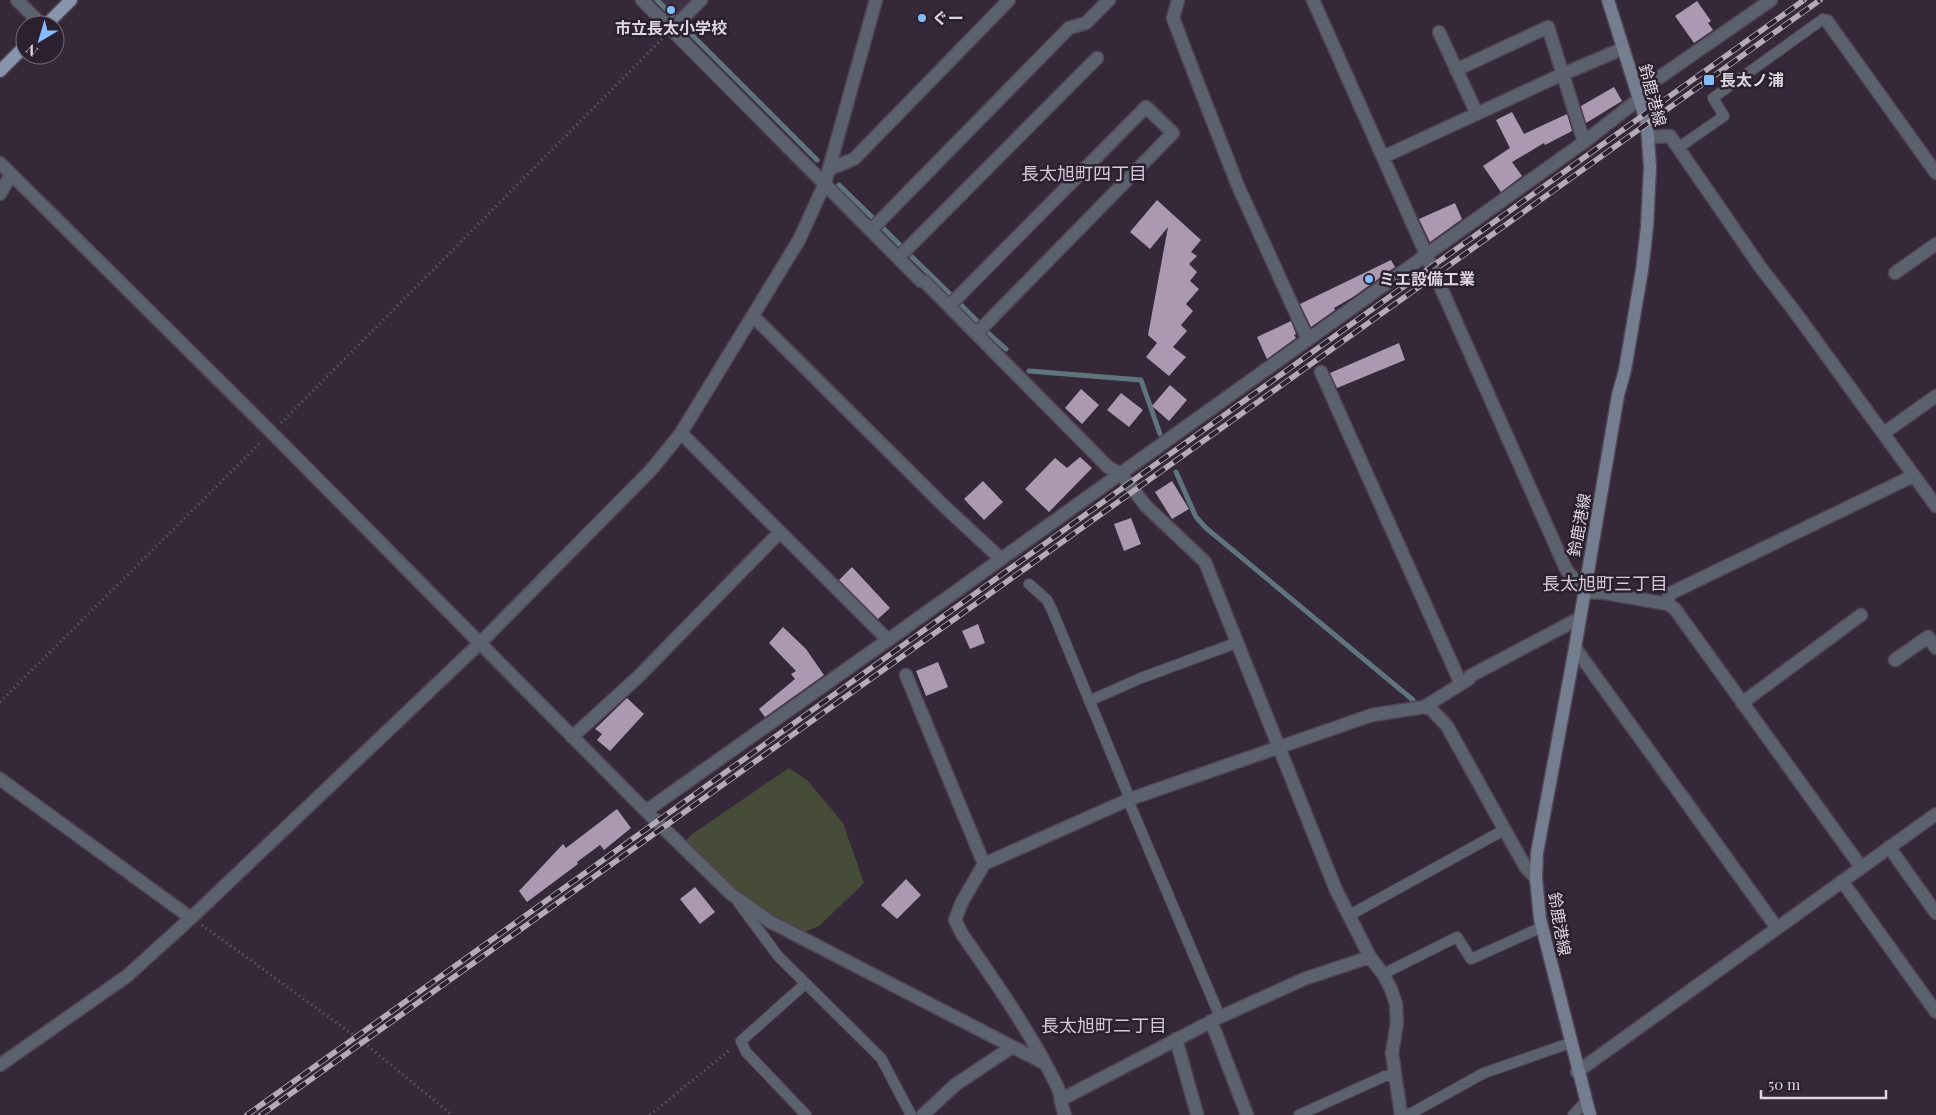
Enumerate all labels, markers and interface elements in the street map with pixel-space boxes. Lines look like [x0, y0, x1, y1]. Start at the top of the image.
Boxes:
marker: 市立長太小学校 [665, 4, 677, 16]
place label: ぐー [932, 7, 964, 28]
marker: ぐー [916, 12, 928, 24]
north arrow [15, 15, 65, 65]
place label: 市立長太小学校 [615, 17, 727, 38]
text: N [22, 40, 42, 61]
street label: 鈴鹿港線 [1635, 61, 1672, 129]
place label: 長太ノ浦 [1720, 69, 1784, 90]
marker: 長太ノ浦 [1702, 73, 1716, 87]
district label: 長太旭町四丁目 [1021, 161, 1147, 185]
place label: ミエ設備工業 [1379, 268, 1475, 289]
marker: ミエ設備工業 [1363, 273, 1375, 285]
street label: 鈴鹿港線 [1563, 492, 1594, 558]
district label: 長太旭町三丁目 [1542, 571, 1668, 595]
street label: 鈴鹿港線 [1545, 891, 1576, 957]
district label: 長太旭町二丁目 [1041, 1013, 1167, 1037]
scale bar [1761, 1068, 1886, 1100]
text: 50 m [1768, 1074, 1801, 1094]

